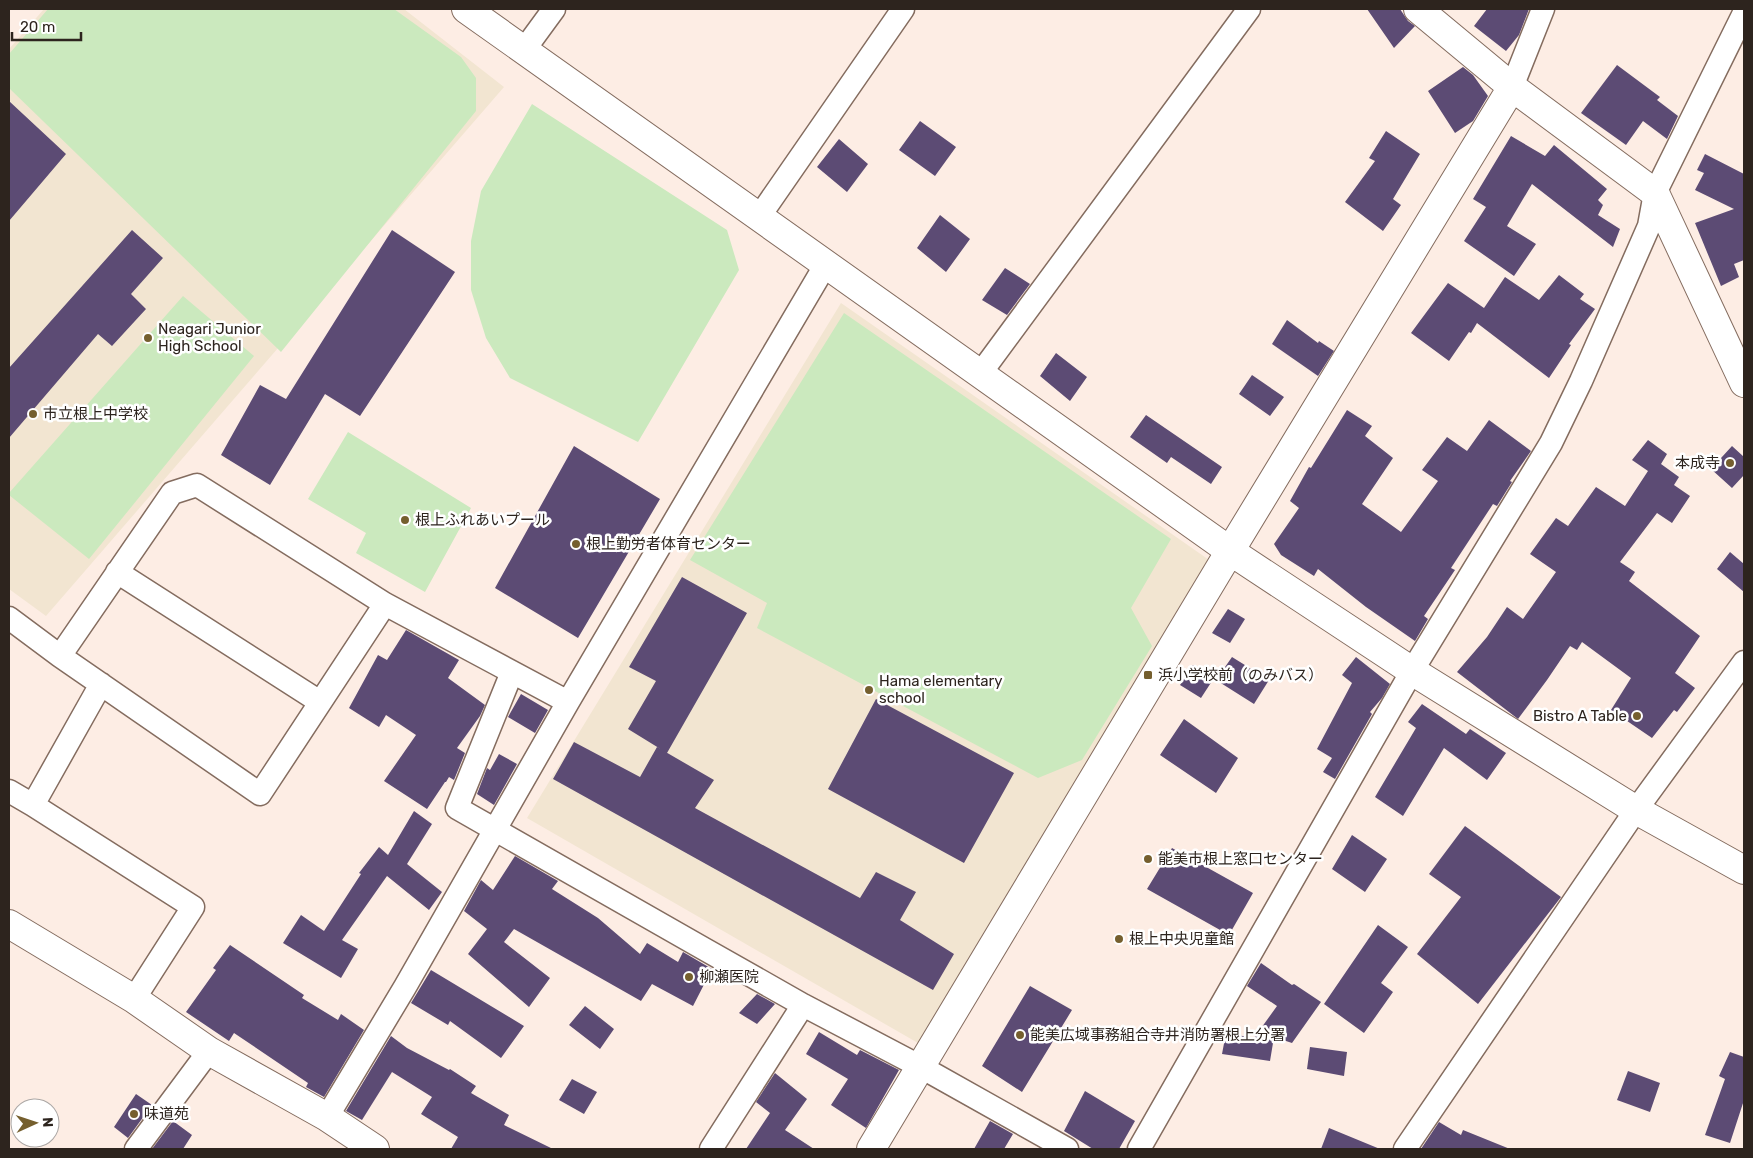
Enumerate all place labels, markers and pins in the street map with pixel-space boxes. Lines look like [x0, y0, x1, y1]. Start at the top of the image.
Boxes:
place label: Neagari Junior High School [158, 320, 261, 355]
marker: Neagari Junior High School [142, 332, 154, 344]
place label: 市立根上中学校 [43, 405, 148, 423]
marker: 市立根上中学校 [27, 408, 39, 420]
place label: 本成寺 [1675, 454, 1720, 472]
marker: 本成寺 [1724, 457, 1736, 469]
place label: 根上ふれあいプール [415, 511, 550, 529]
marker: 根上ふれあいプール [399, 514, 411, 526]
place label: 根上勤労者体育センター [586, 535, 751, 553]
marker: 根上勤労者体育センター [570, 538, 582, 550]
place label: 浜小学校前（のみバス） [1158, 666, 1323, 684]
marker: 浜小学校前（のみバス） [1142, 669, 1154, 681]
place label: Hama elementary school [879, 672, 1003, 707]
marker: Hama elementary school [863, 684, 875, 696]
place label: Bistro A Table [1533, 707, 1627, 725]
marker: Bistro A Table [1631, 710, 1643, 722]
place label: 能美市根上窓口センター [1158, 850, 1323, 868]
marker: 能美市根上窓口センター [1142, 853, 1154, 865]
place label: 根上中央児童館 [1129, 930, 1234, 948]
marker: 根上中央児童館 [1113, 933, 1125, 945]
place label: 柳瀬医院 [699, 968, 759, 986]
marker: 柳瀬医院 [683, 971, 695, 983]
place label: 能美広域事務組合寺井消防署根上分署 [1030, 1026, 1285, 1044]
marker: 能美広域事務組合寺井消防署根上分署 [1014, 1029, 1026, 1041]
place label: 味道苑 [144, 1105, 189, 1123]
marker: 味道苑 [128, 1108, 140, 1120]

